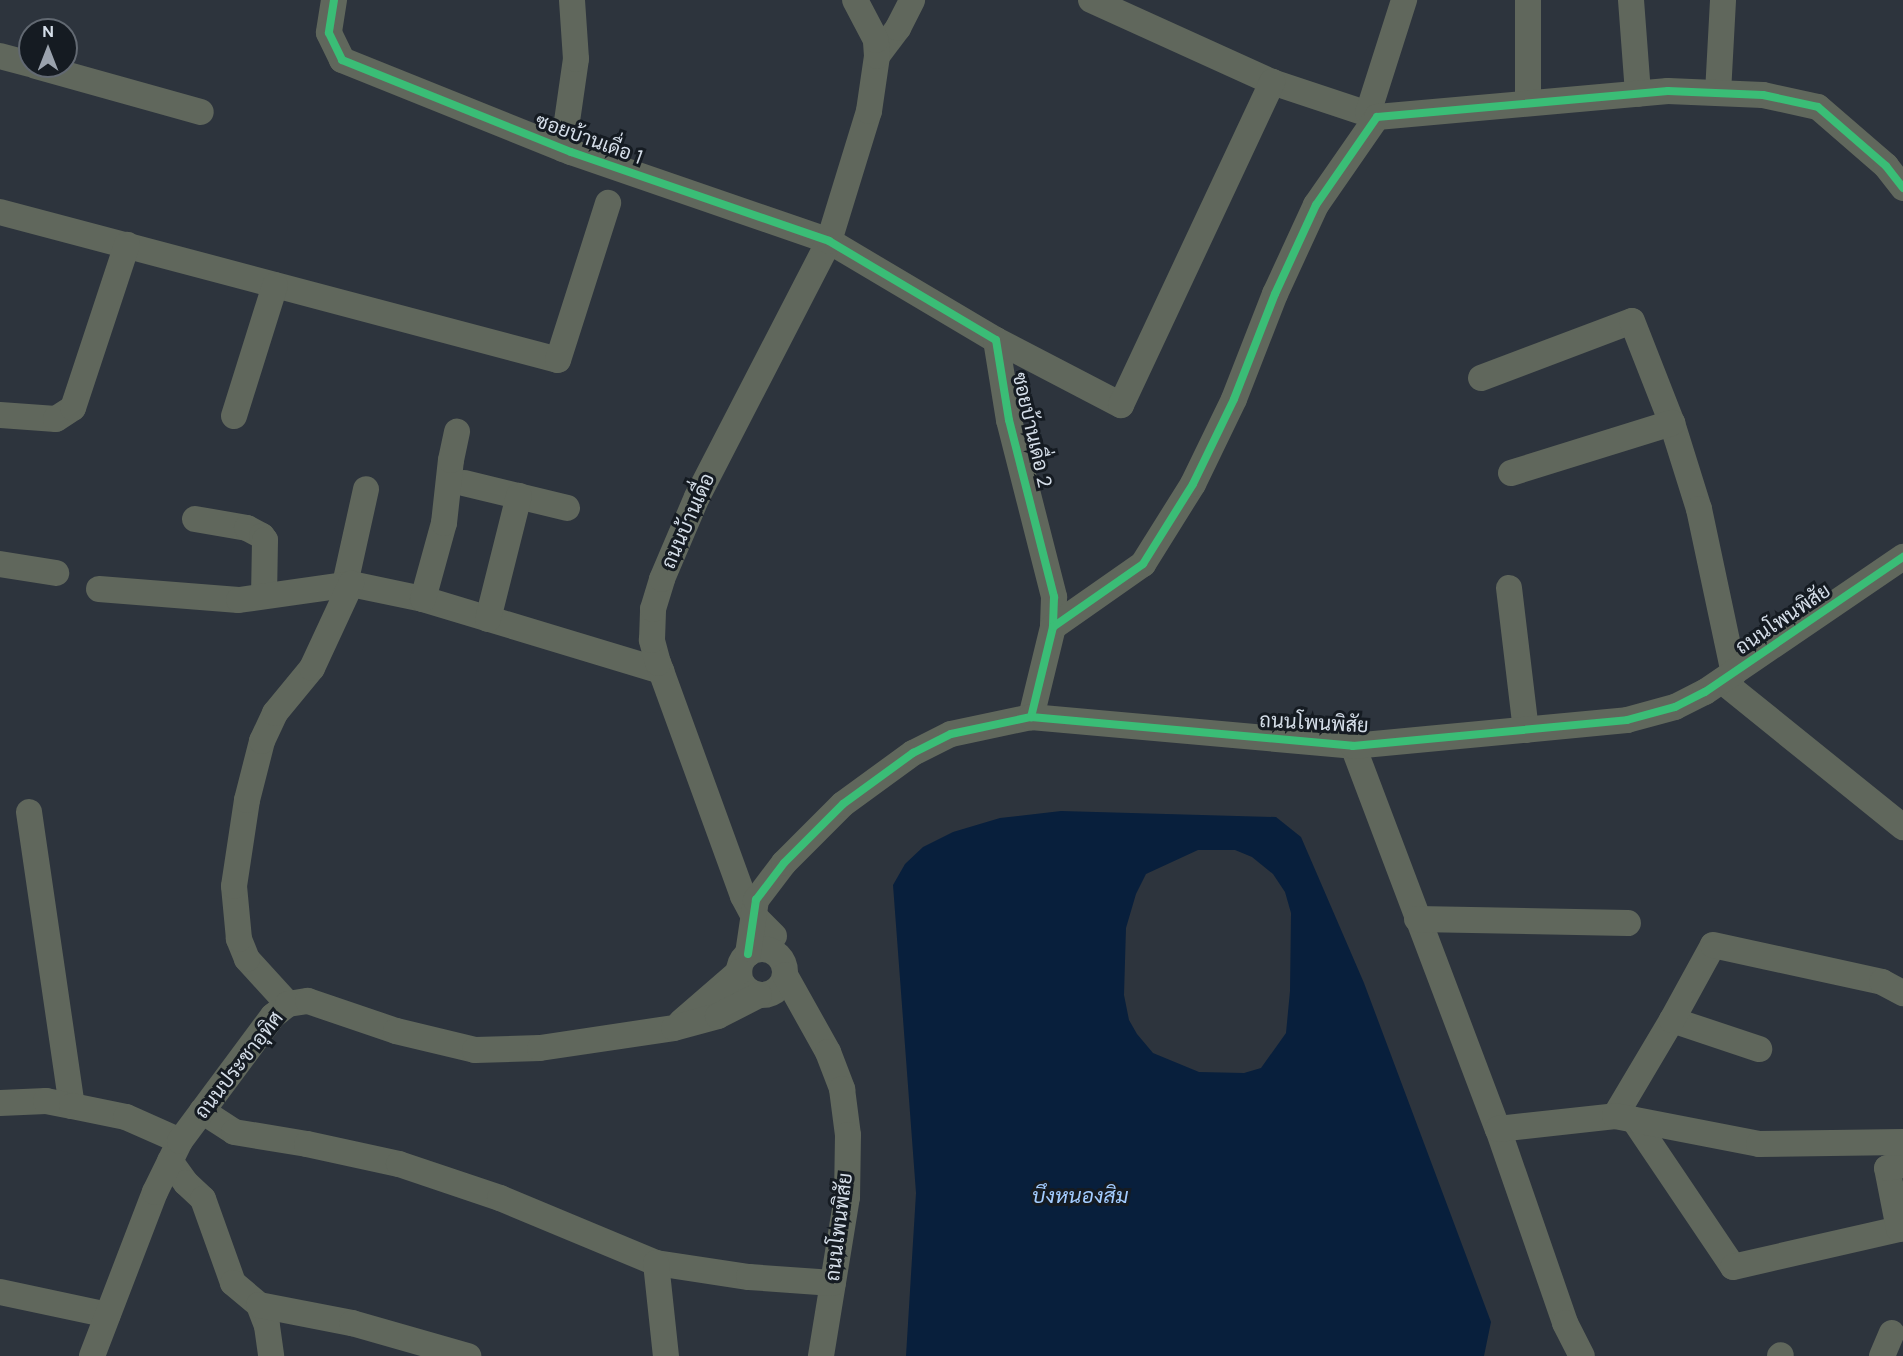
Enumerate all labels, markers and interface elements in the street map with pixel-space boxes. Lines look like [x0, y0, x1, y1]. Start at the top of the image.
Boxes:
north arrow [18, 18, 78, 78]
text: N [42, 21, 54, 42]
street label: ซอยบ้านเดื่อ 1 [532, 109, 646, 169]
street label: ซอยบ้านเดื่อ 2 [1007, 370, 1057, 490]
street label: ถนนบ้านเดื่อ [656, 469, 720, 573]
street label: ถนนโพนพิสัย [1731, 579, 1835, 659]
street label: ถนนโพนพิสัย [1259, 708, 1369, 738]
street label: ถนนประชาอุทิศ [190, 1007, 288, 1123]
street label: ถนนโพนพิสัย [820, 1171, 858, 1283]
water label: บึงหนองสิม [1032, 1183, 1128, 1209]

